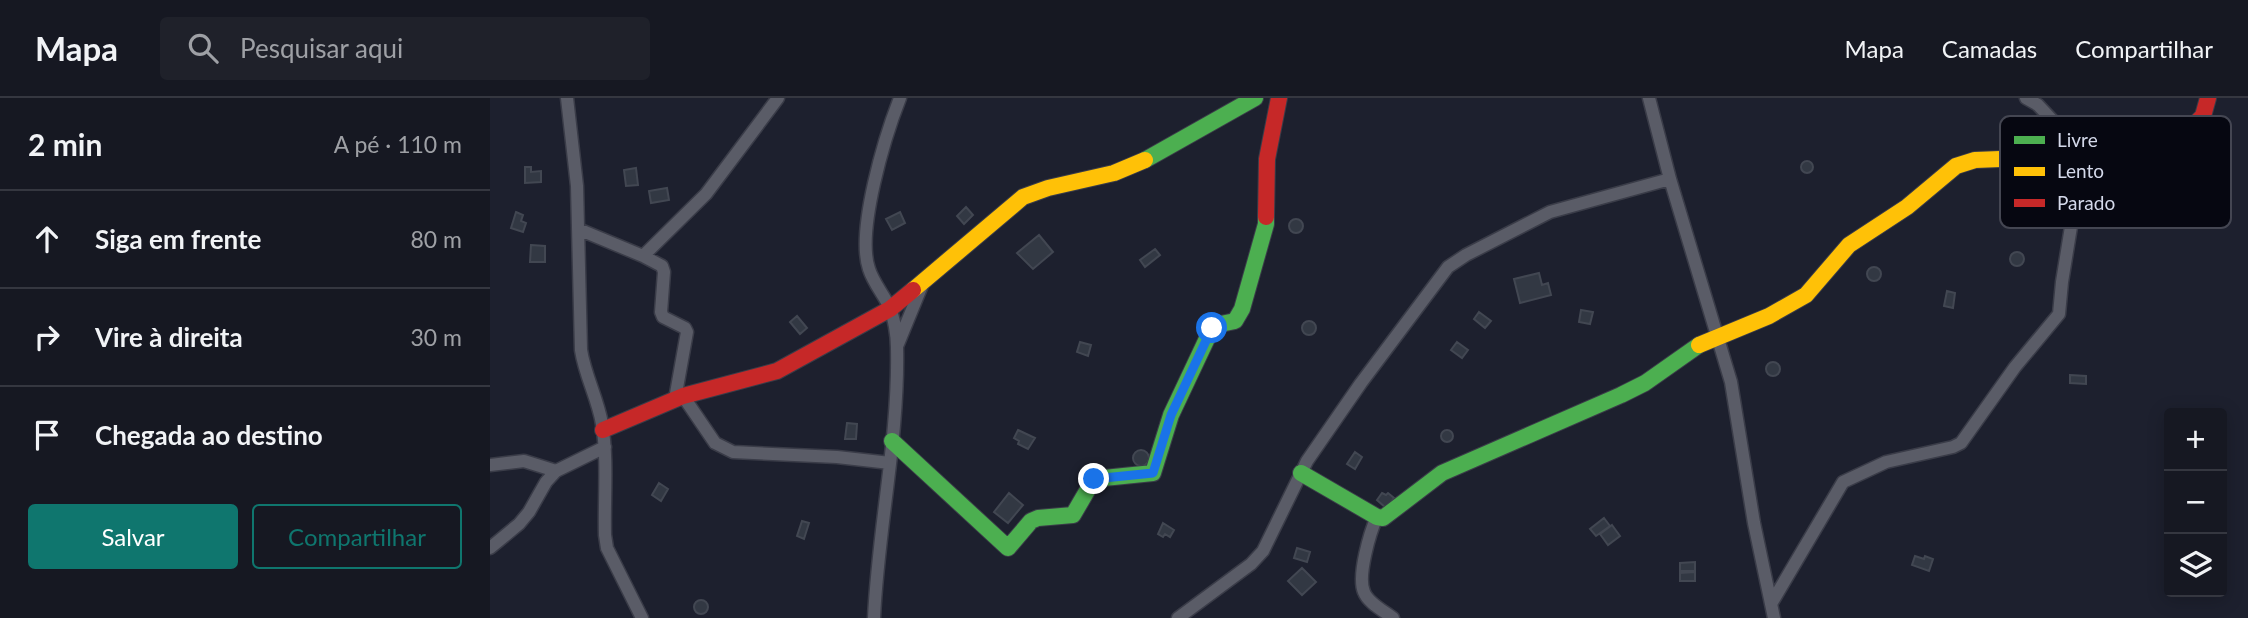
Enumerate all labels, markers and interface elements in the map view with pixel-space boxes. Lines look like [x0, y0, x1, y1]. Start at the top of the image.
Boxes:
search box [160, 17, 650, 80]
text: Mapa [35, 28, 118, 68]
icon: search [184, 29, 222, 67]
text: Pesquisar aqui [240, 32, 403, 64]
text: Mapa [1845, 34, 1904, 63]
text: Camadas [1942, 34, 2037, 63]
text: Compartilhar [2075, 34, 2213, 63]
legend [2000, 116, 2231, 228]
text: 2 min [28, 126, 102, 162]
text: Livre [2057, 128, 2098, 151]
text: A pé · 110 m [334, 130, 462, 158]
text: Lento [2057, 159, 2104, 182]
text: Parado [2057, 191, 2115, 214]
icon: ahead [28, 220, 66, 258]
text: Siga em frente [95, 223, 262, 255]
text: 80 m [411, 225, 462, 253]
route start [1196, 312, 1227, 343]
icon: right [28, 318, 66, 356]
text: Vire à direita [95, 321, 243, 353]
text: 30 m [411, 323, 462, 351]
map controls [2164, 408, 2227, 597]
button: + [2164, 408, 2227, 471]
icon: arrive [28, 416, 66, 454]
text: Chegada ao destino [95, 419, 323, 451]
route end [1078, 463, 1109, 494]
button: − [2164, 471, 2227, 534]
button: Salvar [28, 504, 238, 569]
button: Compartilhar [252, 504, 462, 569]
button: layers [2164, 534, 2227, 597]

